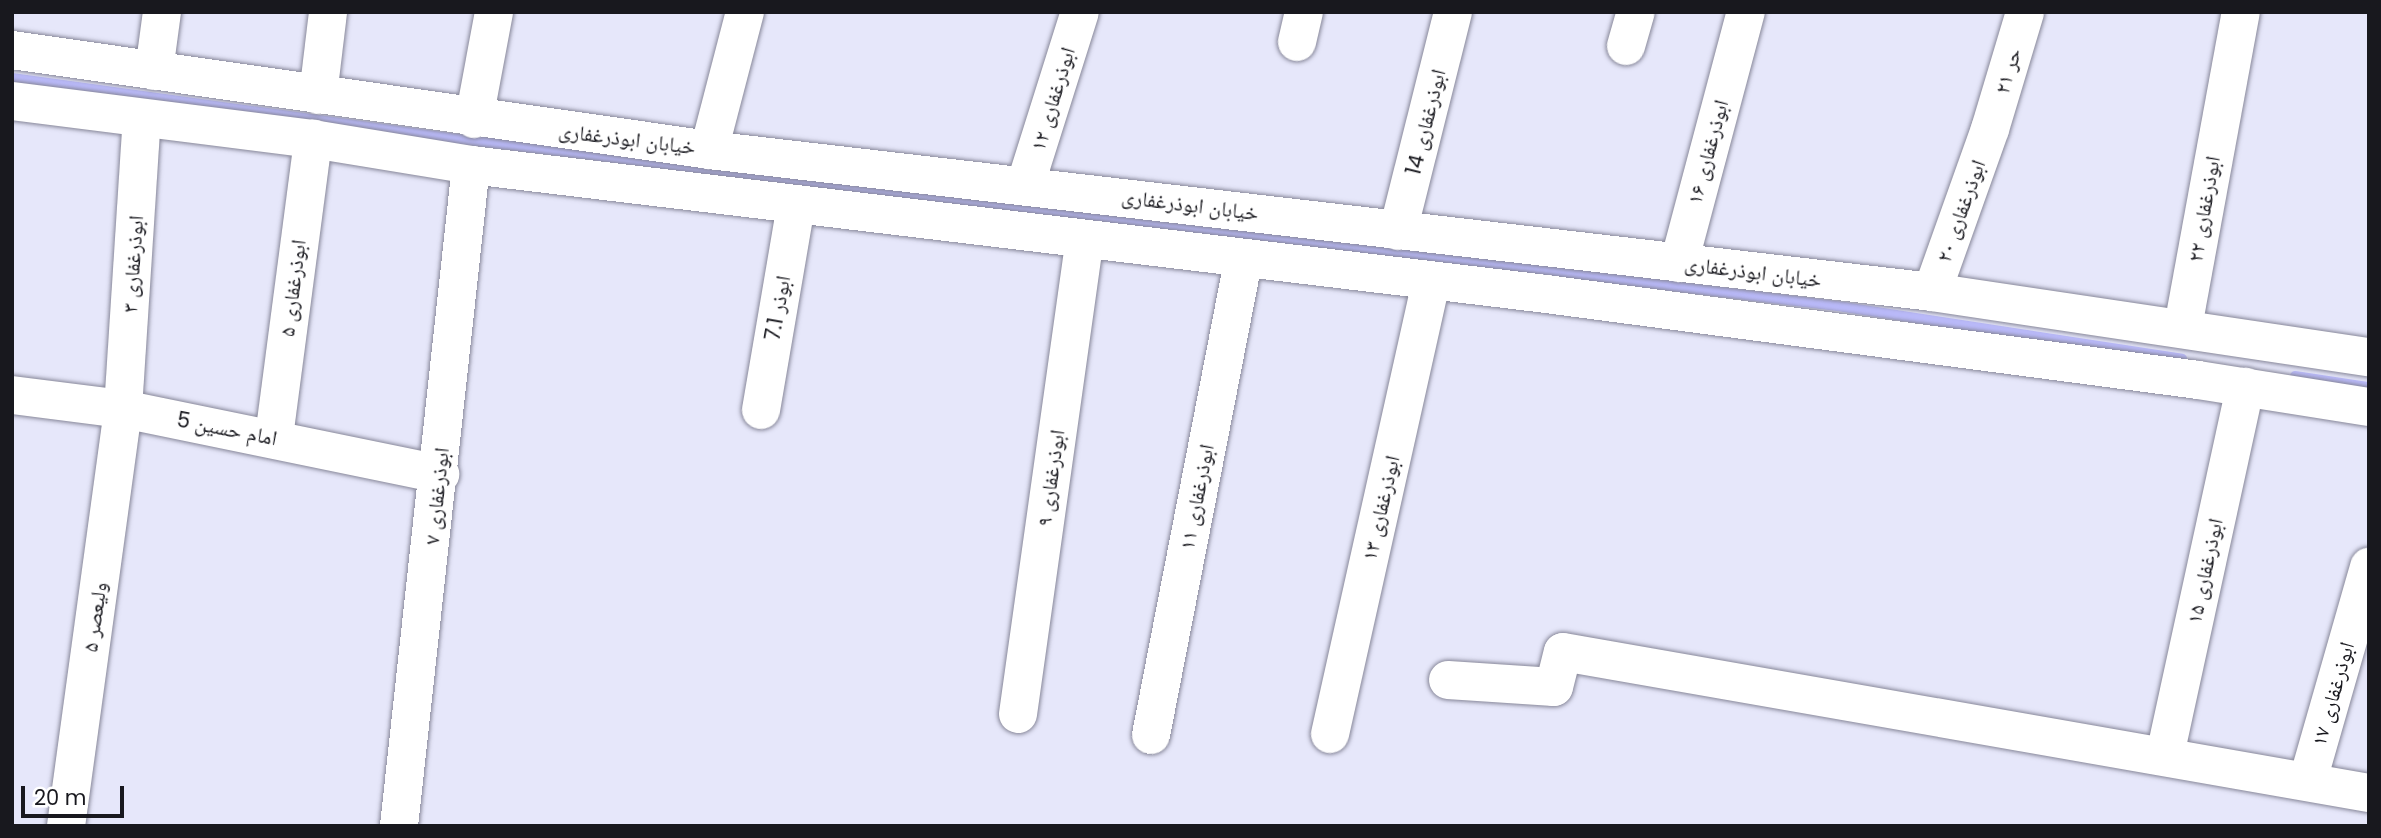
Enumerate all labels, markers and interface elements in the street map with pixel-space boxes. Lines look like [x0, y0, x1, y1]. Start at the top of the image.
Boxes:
street label: ابوذرغفاری ۱۲ [1025, 44, 1081, 154]
street label: حر ۲۱ [1989, 45, 2027, 97]
street label: ابوذرغفاری 14 [1401, 67, 1451, 177]
street label: ابوذرغفاری ۱۶ [1682, 97, 1734, 207]
street label: خیابان ابوذرغفاری [557, 118, 697, 160]
street label: ابوذرغفاری ۲۲ [2182, 154, 2226, 264]
street label: ابوذرغفاری ۲۰ [1931, 156, 1991, 266]
street label: خیابان ابوذرغفاری [1120, 184, 1260, 226]
street label: ابوذرغفاری ۳ [117, 214, 149, 314]
street label: ابوذرغفاری ۵ [275, 238, 311, 338]
street label: خیابان ابوذرغفاری [1683, 251, 1823, 293]
street label: ابوذر 7.1 [760, 274, 796, 342]
street label: امام حسین 5 [175, 407, 279, 451]
street label: ابوذرغفاری ۹ [1032, 428, 1070, 528]
street label: ابوذرغفاری ۱۱ [1174, 442, 1220, 552]
street label: ابوذرغفاری ۷ [419, 446, 455, 546]
street label: ابوذرغفاری ۱۳ [1357, 453, 1405, 563]
street label: ابوذرغفاری ۱۵ [2182, 516, 2228, 626]
street label: ولیعصر ۵ [78, 580, 112, 654]
street label: ابوذرغفاری ۱۷ [2306, 639, 2360, 749]
scale bar [24, 772, 128, 816]
text: 20 m [34, 783, 87, 812]

